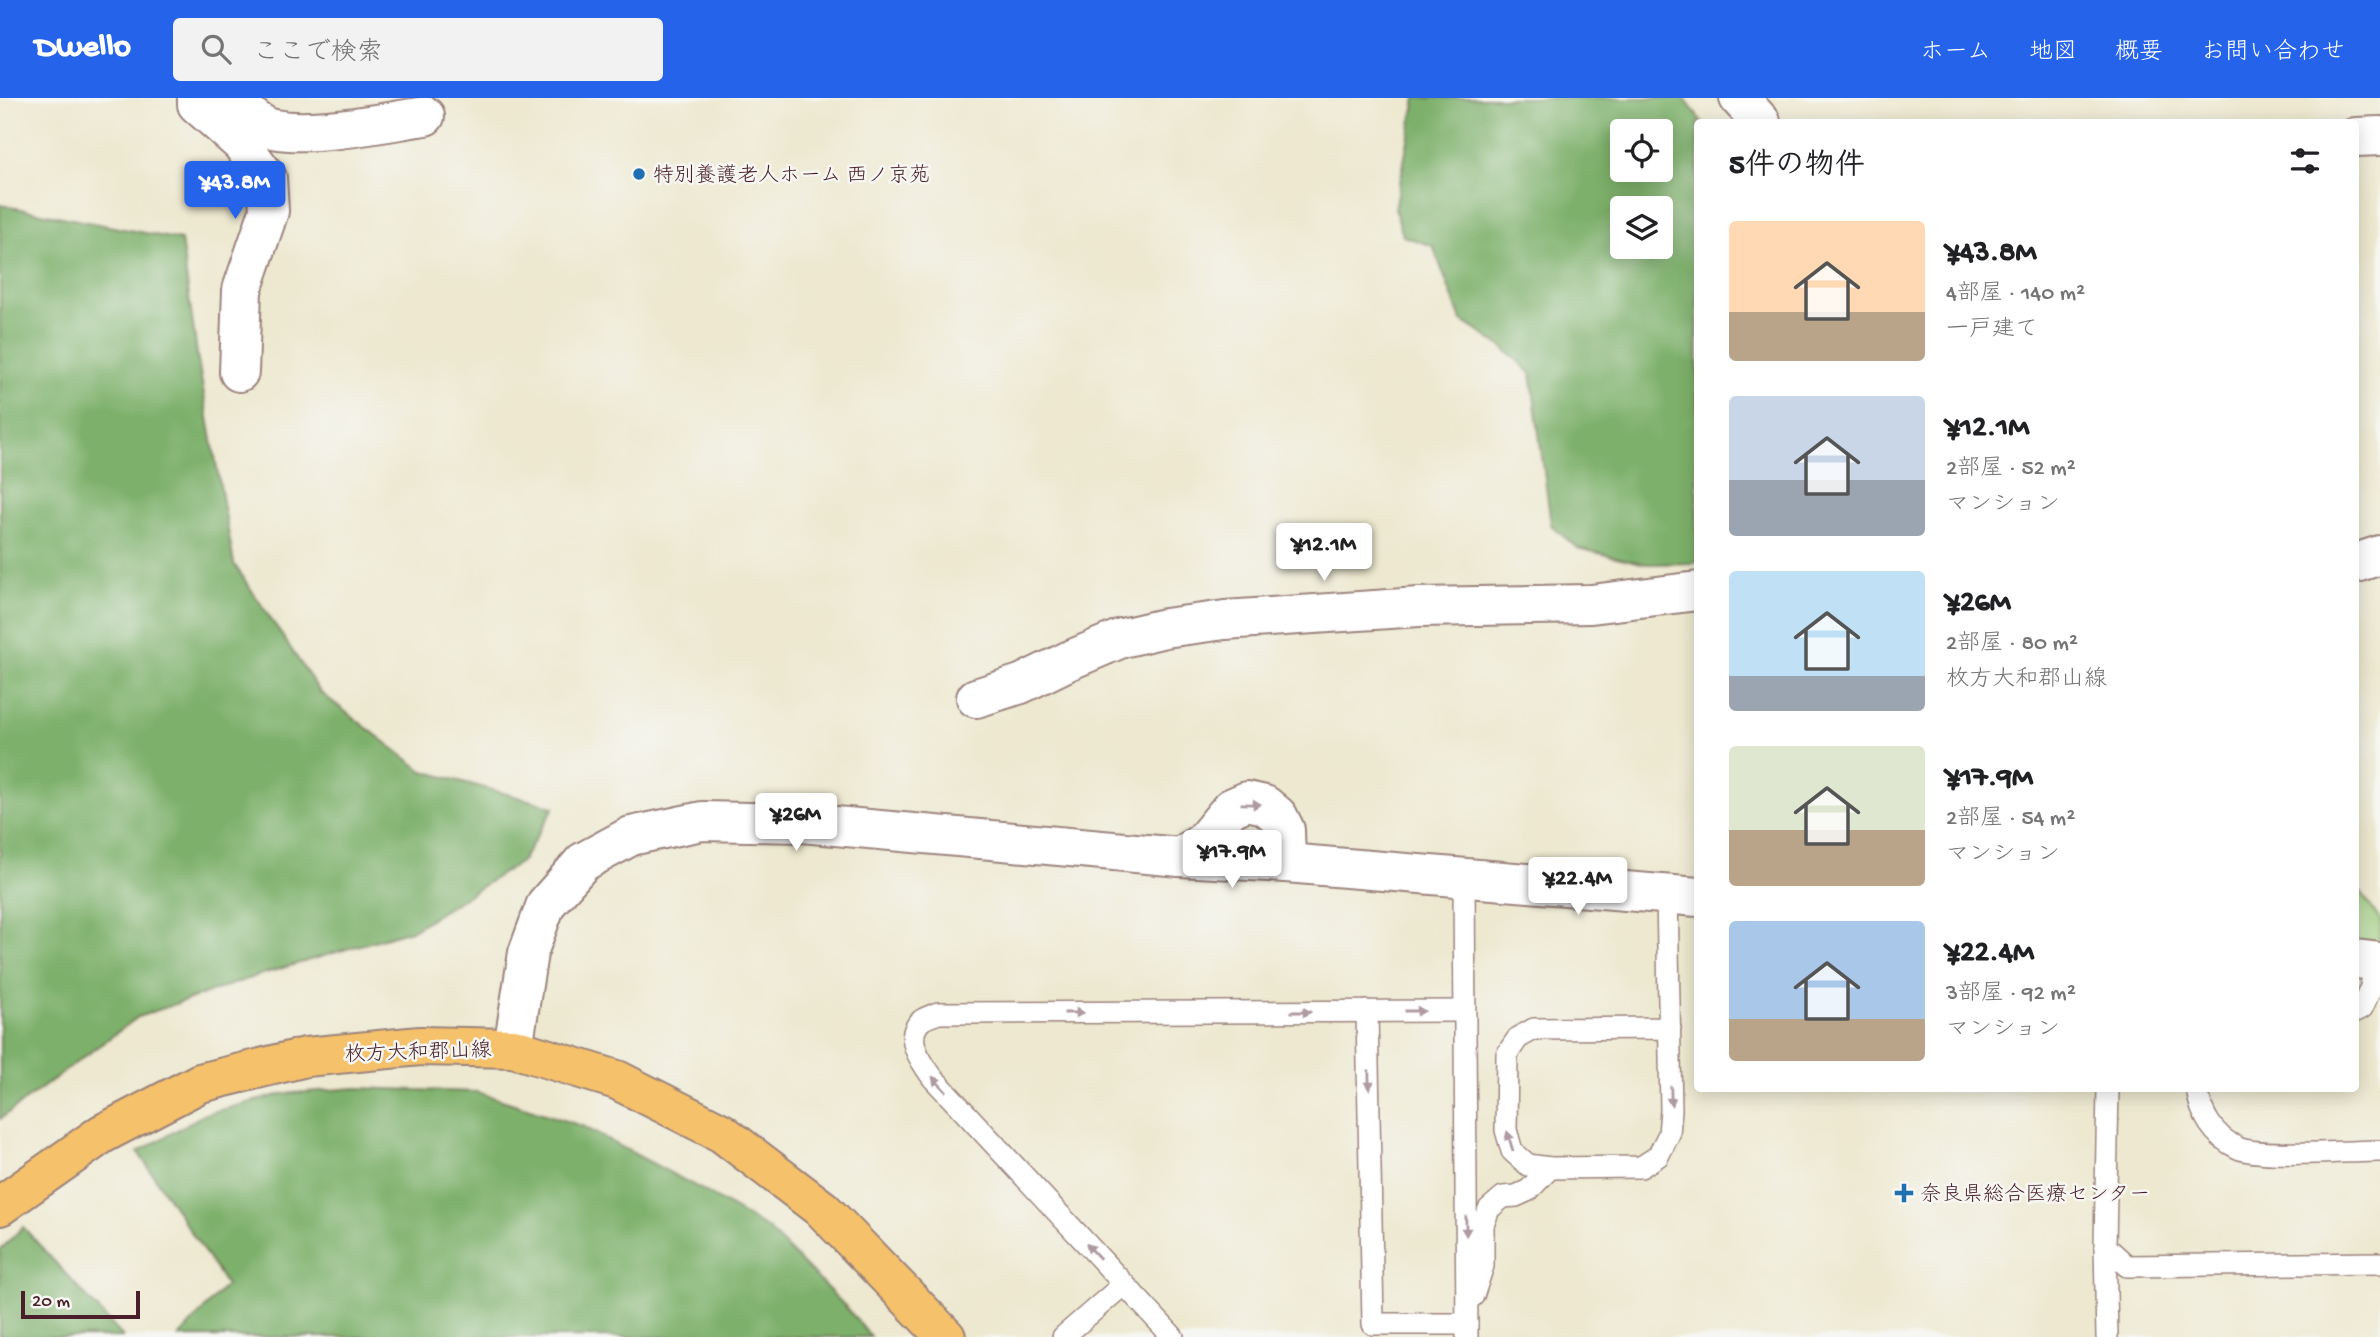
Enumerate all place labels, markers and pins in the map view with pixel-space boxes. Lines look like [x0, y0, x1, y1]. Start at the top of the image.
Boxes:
pin: ¥43.8M [178, 162, 292, 221]
place label: 特別養護老人ホーム 西ノ京苑 [653, 163, 930, 190]
marker: 特別養護老人ホーム 西ノ京苑 [631, 166, 647, 182]
pin: ¥12.1M [1267, 524, 1381, 583]
pin: ¥26M [755, 794, 837, 853]
pin: ¥17.9M [1175, 830, 1289, 890]
pin: ¥22.4M [1521, 858, 1635, 917]
place label: 奈良県総合医療センター [1920, 1182, 2150, 1209]
marker: 奈良県総合医療センター [1894, 1183, 1914, 1203]

